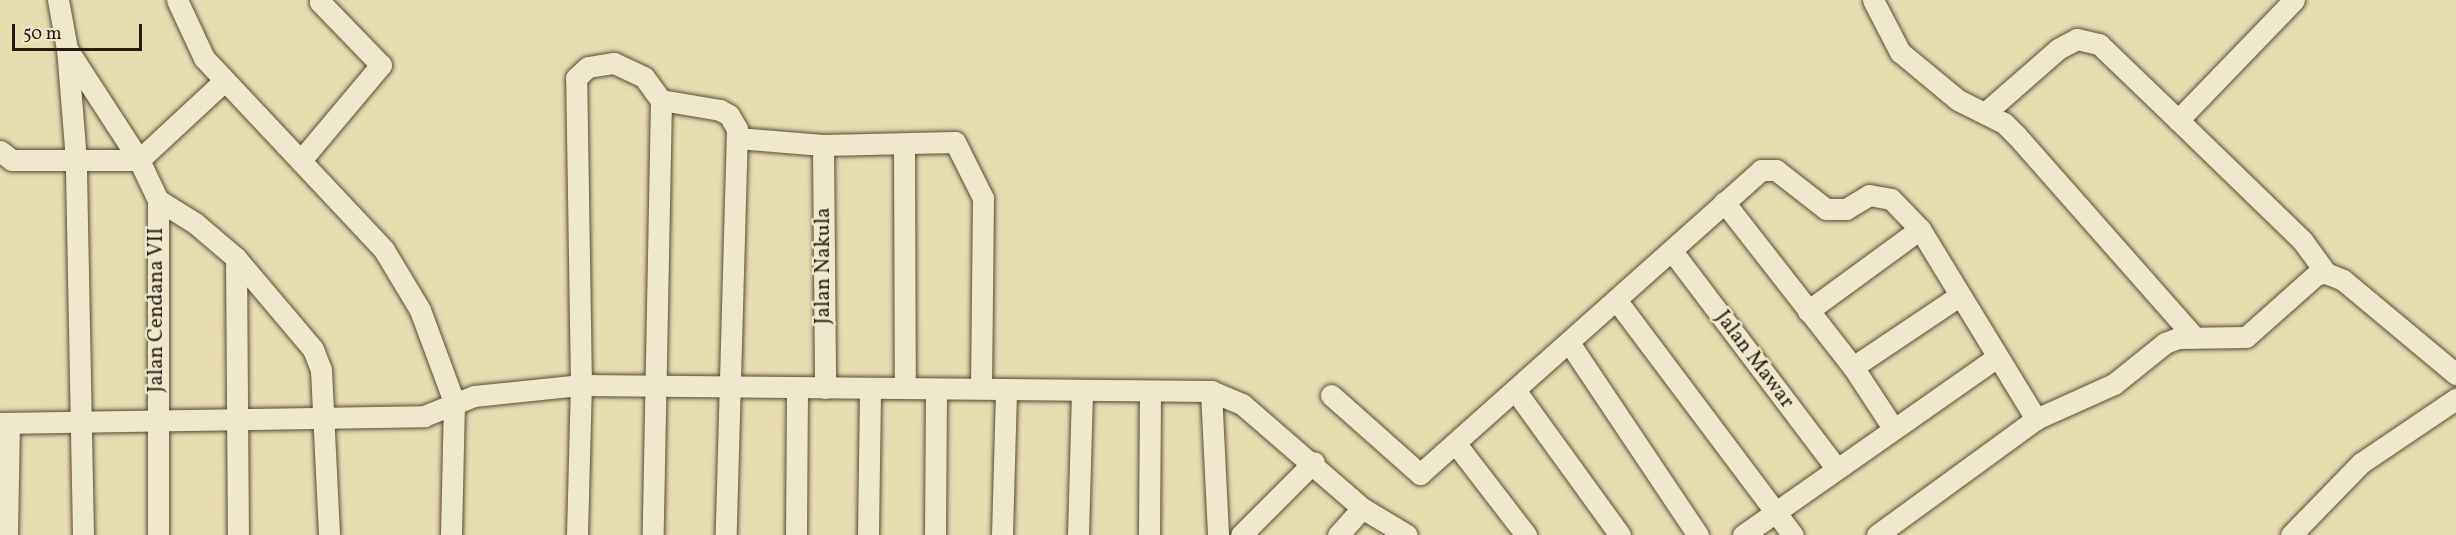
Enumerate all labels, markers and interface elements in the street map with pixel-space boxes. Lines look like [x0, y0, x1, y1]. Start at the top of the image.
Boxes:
scale bar [15, 12, 146, 50]
text: 50 m [23, 22, 62, 47]
street label: Jalan Nakula [811, 208, 837, 324]
street label: Jalan Cendana VII [144, 227, 170, 393]
street label: Jalan Mawar [1709, 306, 1799, 414]

